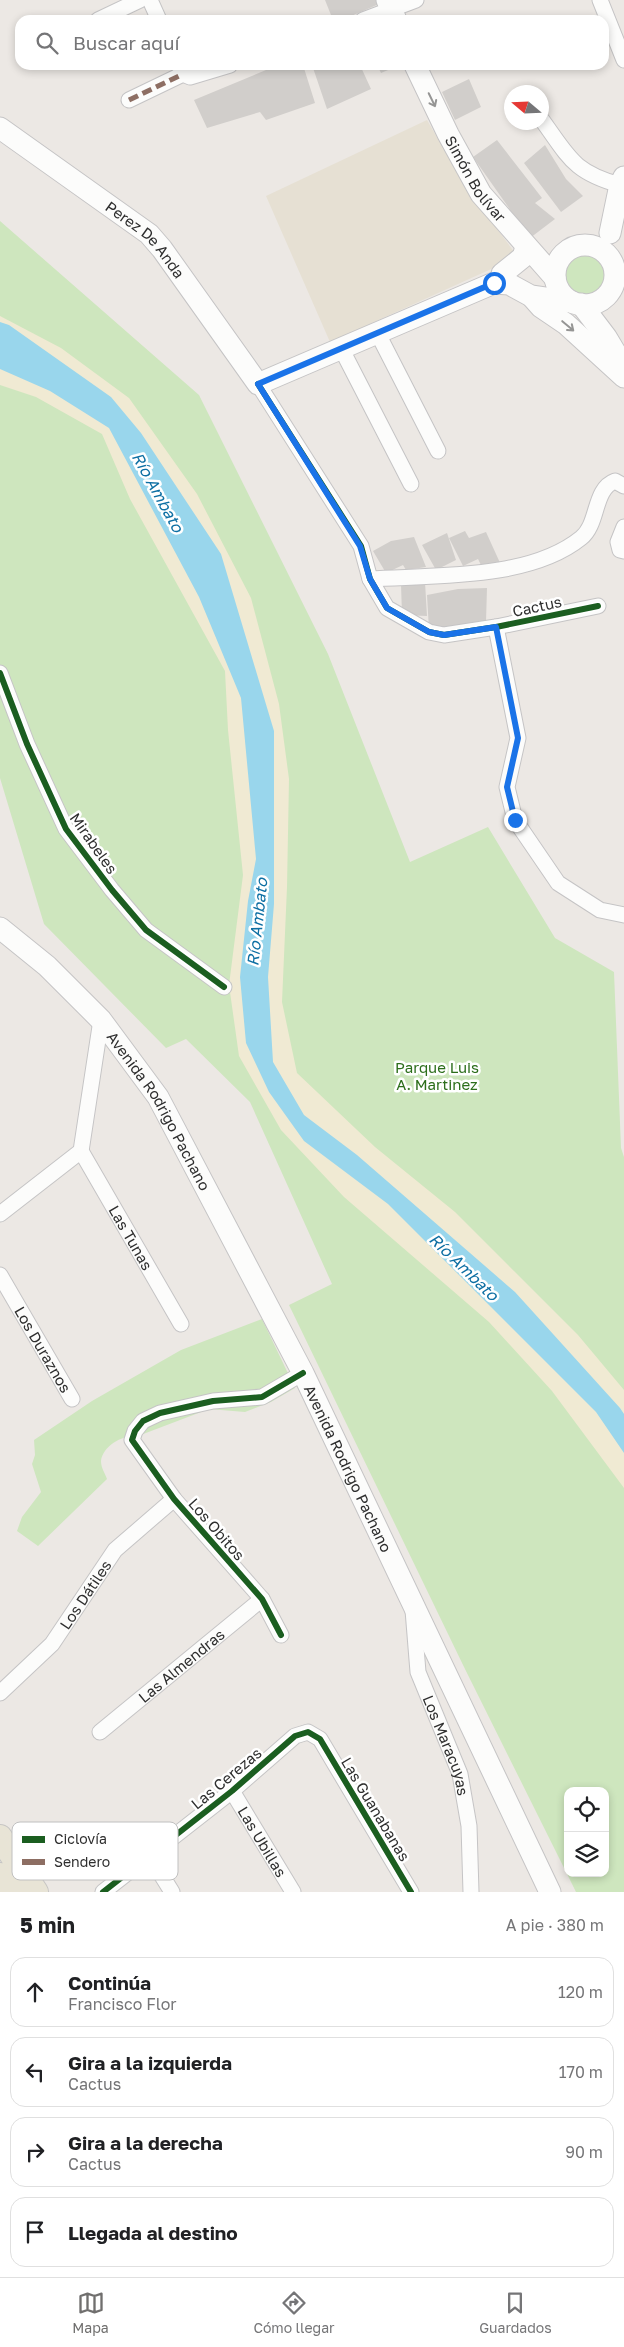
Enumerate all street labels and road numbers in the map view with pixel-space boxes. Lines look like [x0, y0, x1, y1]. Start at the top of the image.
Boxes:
street label: Simón Bolívar [442, 132, 510, 225]
street label: Perez De Anda [102, 197, 189, 281]
street label: Cactus [511, 592, 563, 620]
street label: Mirabeles [66, 809, 122, 877]
street label: Avenida Rodrigo Pachano [104, 1028, 214, 1193]
street label: Las Tunas [105, 1202, 157, 1273]
street label: Los Duraznos [11, 1303, 75, 1396]
street label: Avenida Rodrigo Pachano [301, 1382, 396, 1555]
street label: Los Obitos [185, 1494, 249, 1564]
street label: Los Dátiles [56, 1557, 115, 1632]
street label: Las Almendras [134, 1625, 228, 1706]
street label: Los Maracuyas [419, 1692, 473, 1797]
street label: Las Cerezas [187, 1743, 265, 1813]
street label: Las Guanabanas [338, 1754, 414, 1864]
street label: Las Ubillas [234, 1803, 291, 1880]

